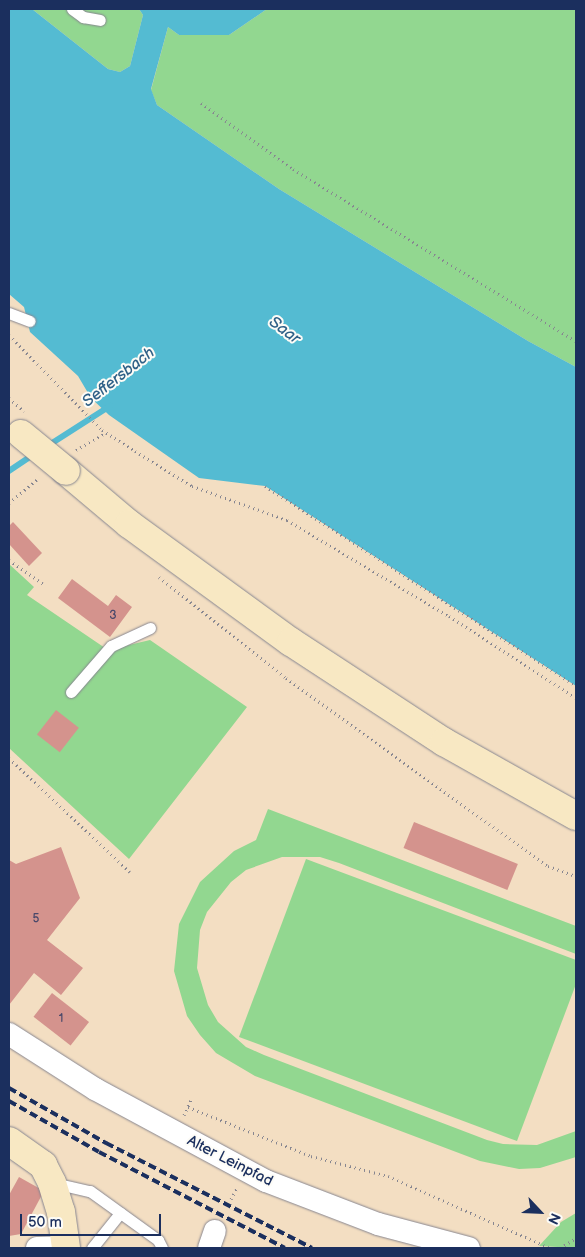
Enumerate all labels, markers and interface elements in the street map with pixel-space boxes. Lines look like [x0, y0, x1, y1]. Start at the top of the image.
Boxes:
water label: Saar [265, 313, 303, 349]
water label: Seffersbach [79, 344, 159, 412]
house number: 3 [109, 609, 117, 623]
house number: 5 [33, 912, 39, 926]
house number: 1 [59, 1012, 63, 1026]
street label: Alter Leinpfad [184, 1132, 276, 1190]
north arrow [515, 1187, 565, 1237]
scale bar [22, 1204, 164, 1236]
text: N [544, 1210, 564, 1227]
text: 50 m [28, 1213, 62, 1232]

